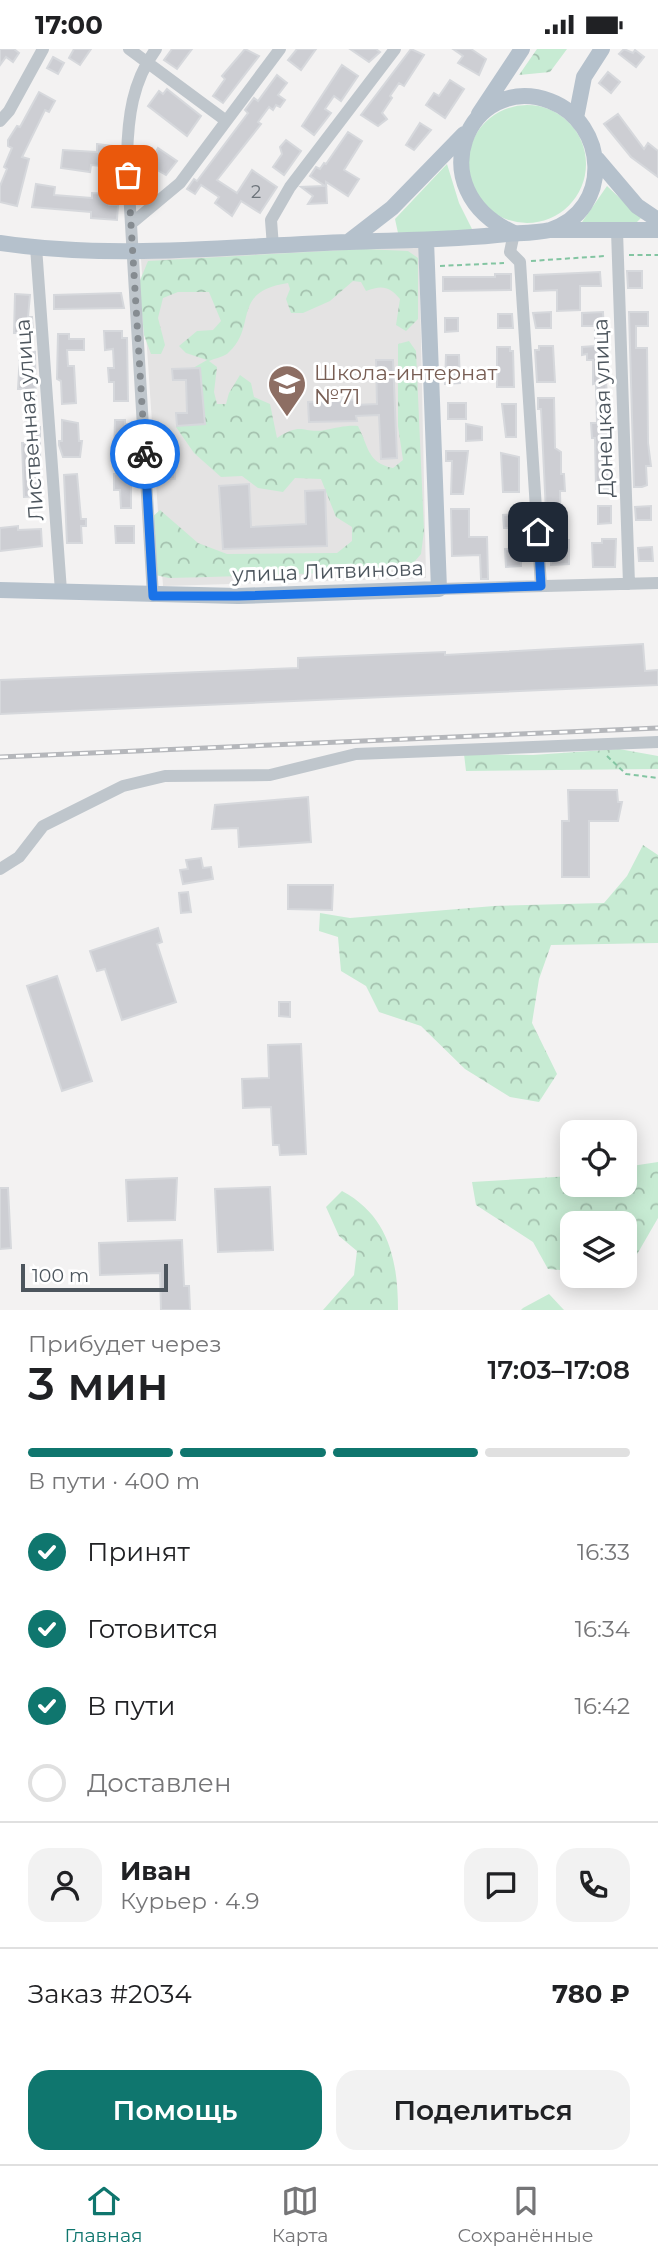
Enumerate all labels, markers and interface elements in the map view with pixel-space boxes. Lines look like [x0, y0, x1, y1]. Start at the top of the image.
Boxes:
text: 17:00 [35, 9, 103, 41]
pin [98, 145, 158, 205]
icon: bag [109, 156, 147, 194]
house number: 2 [251, 181, 261, 203]
street label: Лиственная улица [9, 318, 49, 522]
street label: Донецкая улица [587, 318, 619, 498]
place label: Школа-интернат №71 [314, 360, 498, 409]
school or university icon: Школа-интернат №71 [266, 363, 308, 418]
courier [110, 419, 180, 489]
icon: bike [126, 435, 164, 473]
pin [508, 502, 568, 562]
icon: home [519, 513, 557, 551]
street label: улица Литвинова [231, 555, 424, 587]
map controls [560, 1120, 637, 1288]
button: locate [560, 1120, 637, 1197]
button: layers [560, 1211, 637, 1288]
scale bar [21, 1261, 168, 1293]
text: 100 m [32, 1264, 89, 1287]
text: Прибудет через [28, 1330, 222, 1358]
text: 17:03–17:08 [488, 1354, 630, 1386]
text: 3 мин [28, 1355, 168, 1412]
text: В пути · 400 m [28, 1467, 200, 1495]
icon: check [28, 1533, 66, 1571]
text: Принят [87, 1536, 190, 1568]
text: 16:33 [577, 1538, 630, 1566]
icon: check [28, 1610, 66, 1648]
text: Готовится [87, 1613, 218, 1645]
text: 16:34 [575, 1615, 630, 1643]
icon: check [28, 1687, 66, 1725]
text: В пути [87, 1690, 176, 1722]
text: 16:42 [575, 1692, 630, 1720]
text: Доставлен [87, 1767, 232, 1799]
button: person [28, 1848, 102, 1922]
button: chat [464, 1848, 538, 1922]
button: phone [556, 1848, 630, 1922]
text: Иван [120, 1855, 191, 1887]
text: Курьер · 4.9 [120, 1887, 260, 1915]
text: Заказ #2034 [28, 1978, 192, 2010]
text: 780 ₽ [552, 1978, 630, 2010]
button: Помощь [28, 2070, 322, 2150]
button: Поделиться [336, 2070, 630, 2150]
tab: Главная [65, 2182, 143, 2247]
tab: Карта [272, 2182, 328, 2247]
tab: Сохранённые [458, 2182, 593, 2247]

